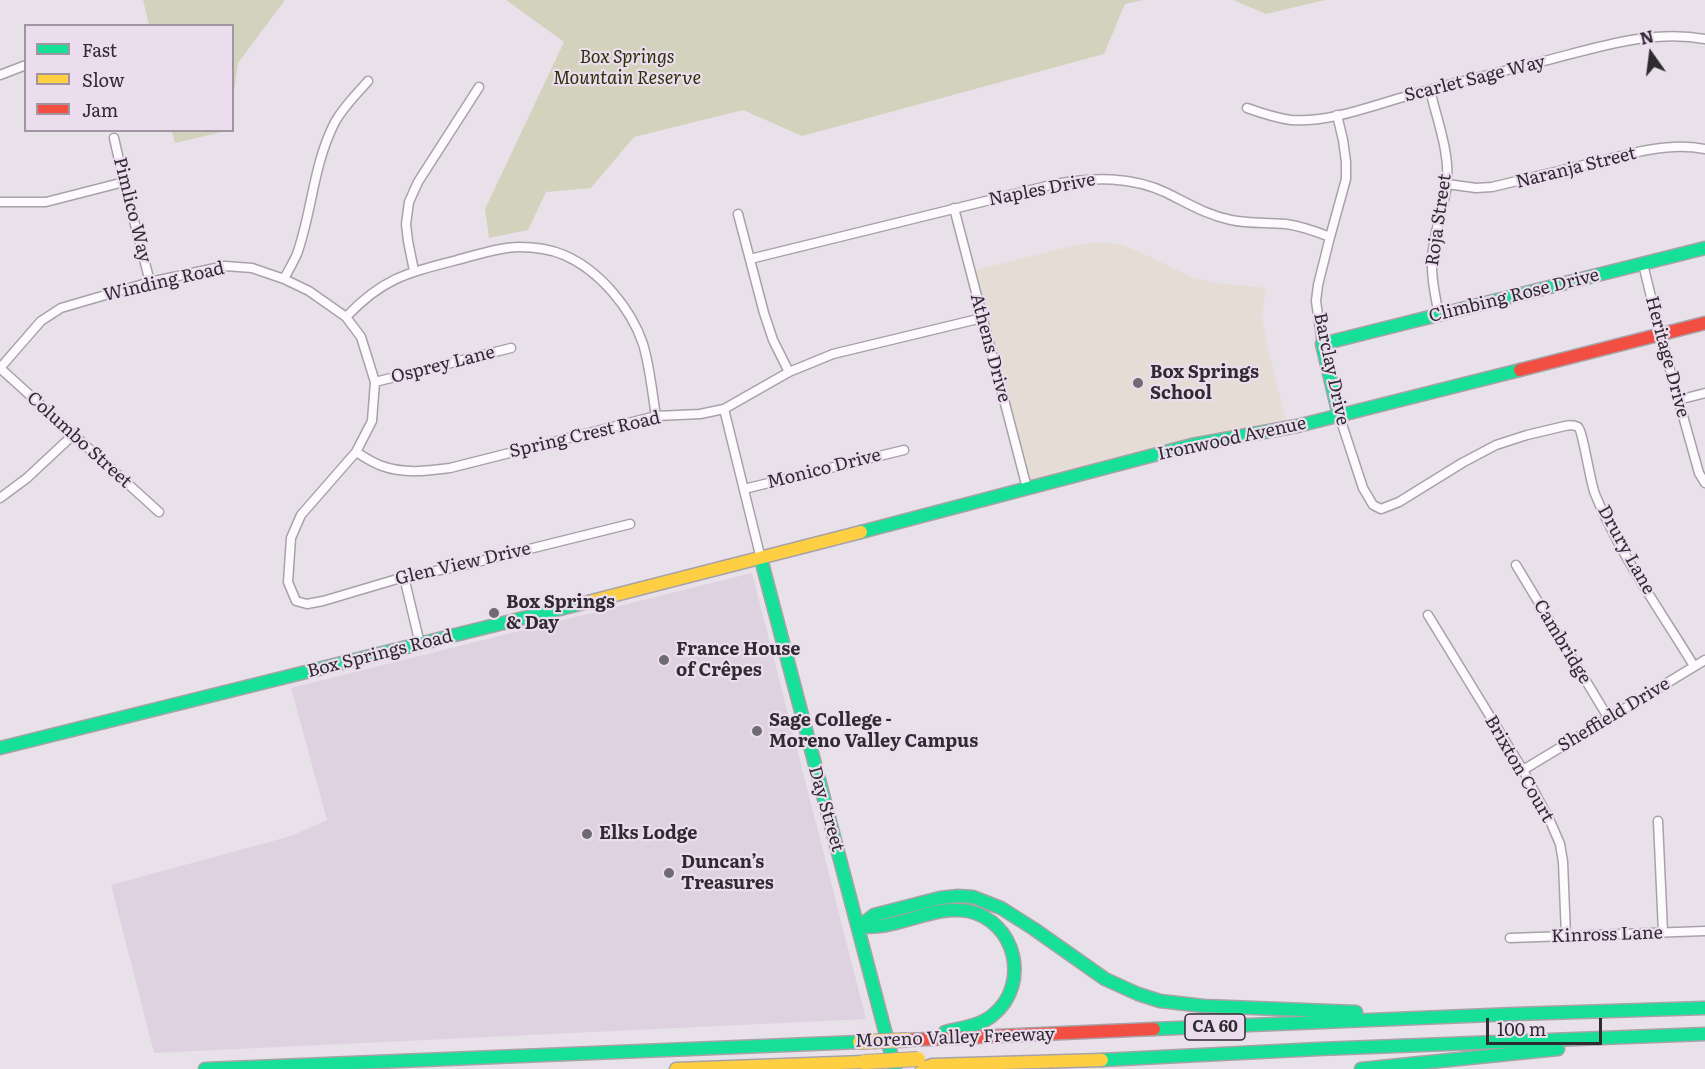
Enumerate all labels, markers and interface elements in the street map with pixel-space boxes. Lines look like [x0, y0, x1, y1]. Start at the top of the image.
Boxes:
text: N [1637, 23, 1656, 50]
legend [24, 24, 234, 132]
north arrow [1621, 24, 1681, 84]
text: Fast [82, 36, 117, 63]
park label: Box Springs Mountain Reserve [553, 47, 701, 90]
street label: Scarlet Sage Way [1402, 51, 1548, 107]
text: Slow [82, 66, 124, 93]
text: Jam [82, 96, 118, 123]
street label: Naranja Street [1514, 143, 1638, 193]
street label: Pimlico Way [108, 155, 156, 265]
street label: Naples Drive [987, 169, 1097, 211]
street label: Roja Street [1422, 172, 1456, 268]
street label: Winding Road [101, 258, 227, 306]
street label: Climbing Rose Drive [1426, 264, 1602, 328]
street label: Athens Drive [965, 291, 1015, 405]
street label: Heritage Drive [1640, 294, 1694, 420]
street label: Barclay Drive [1309, 311, 1353, 427]
street label: Osprey Lane [389, 342, 497, 388]
place label: Box Springs School [1150, 362, 1259, 404]
marker: Box Springs School [1131, 376, 1145, 390]
street label: Columbo Street [22, 387, 136, 493]
street label: Spring Crest Road [507, 407, 663, 463]
street label: Ironwood Avenue [1156, 413, 1308, 465]
street label: Monico Drive [765, 444, 883, 494]
street label: Drury Lane [1593, 502, 1659, 598]
street label: Glen View Drive [393, 538, 533, 590]
place label: Box Springs & Day [506, 592, 615, 634]
street label: Cambridge [1528, 596, 1596, 688]
marker: Box Springs & Day [487, 606, 501, 620]
street label: Box Springs Road [305, 625, 455, 683]
place label: France House of Crêpes [676, 639, 801, 682]
marker: France House of Crêpes [657, 653, 671, 667]
street label: Sheffield Drive [1554, 673, 1674, 757]
place label: Sage College - Moreno Valley Campus [769, 710, 978, 752]
street label: Brixton Court [1480, 712, 1558, 826]
marker: Sage College - Moreno Valley Campus [750, 724, 764, 738]
street label: Day Street [803, 764, 849, 854]
place label: Elks Lodge [599, 823, 697, 845]
marker: Elks Lodge [580, 827, 594, 841]
place label: Duncan’s Treasures [681, 852, 774, 894]
marker: Duncan’s Treasures [662, 866, 676, 880]
street label: Kinross Lane [1551, 922, 1663, 948]
scale bar [1489, 1006, 1604, 1044]
road number: CA 60 [1185, 1014, 1245, 1040]
text: 100 m [1497, 1015, 1546, 1042]
street label: Moreno Valley Freeway [855, 1024, 1055, 1052]

